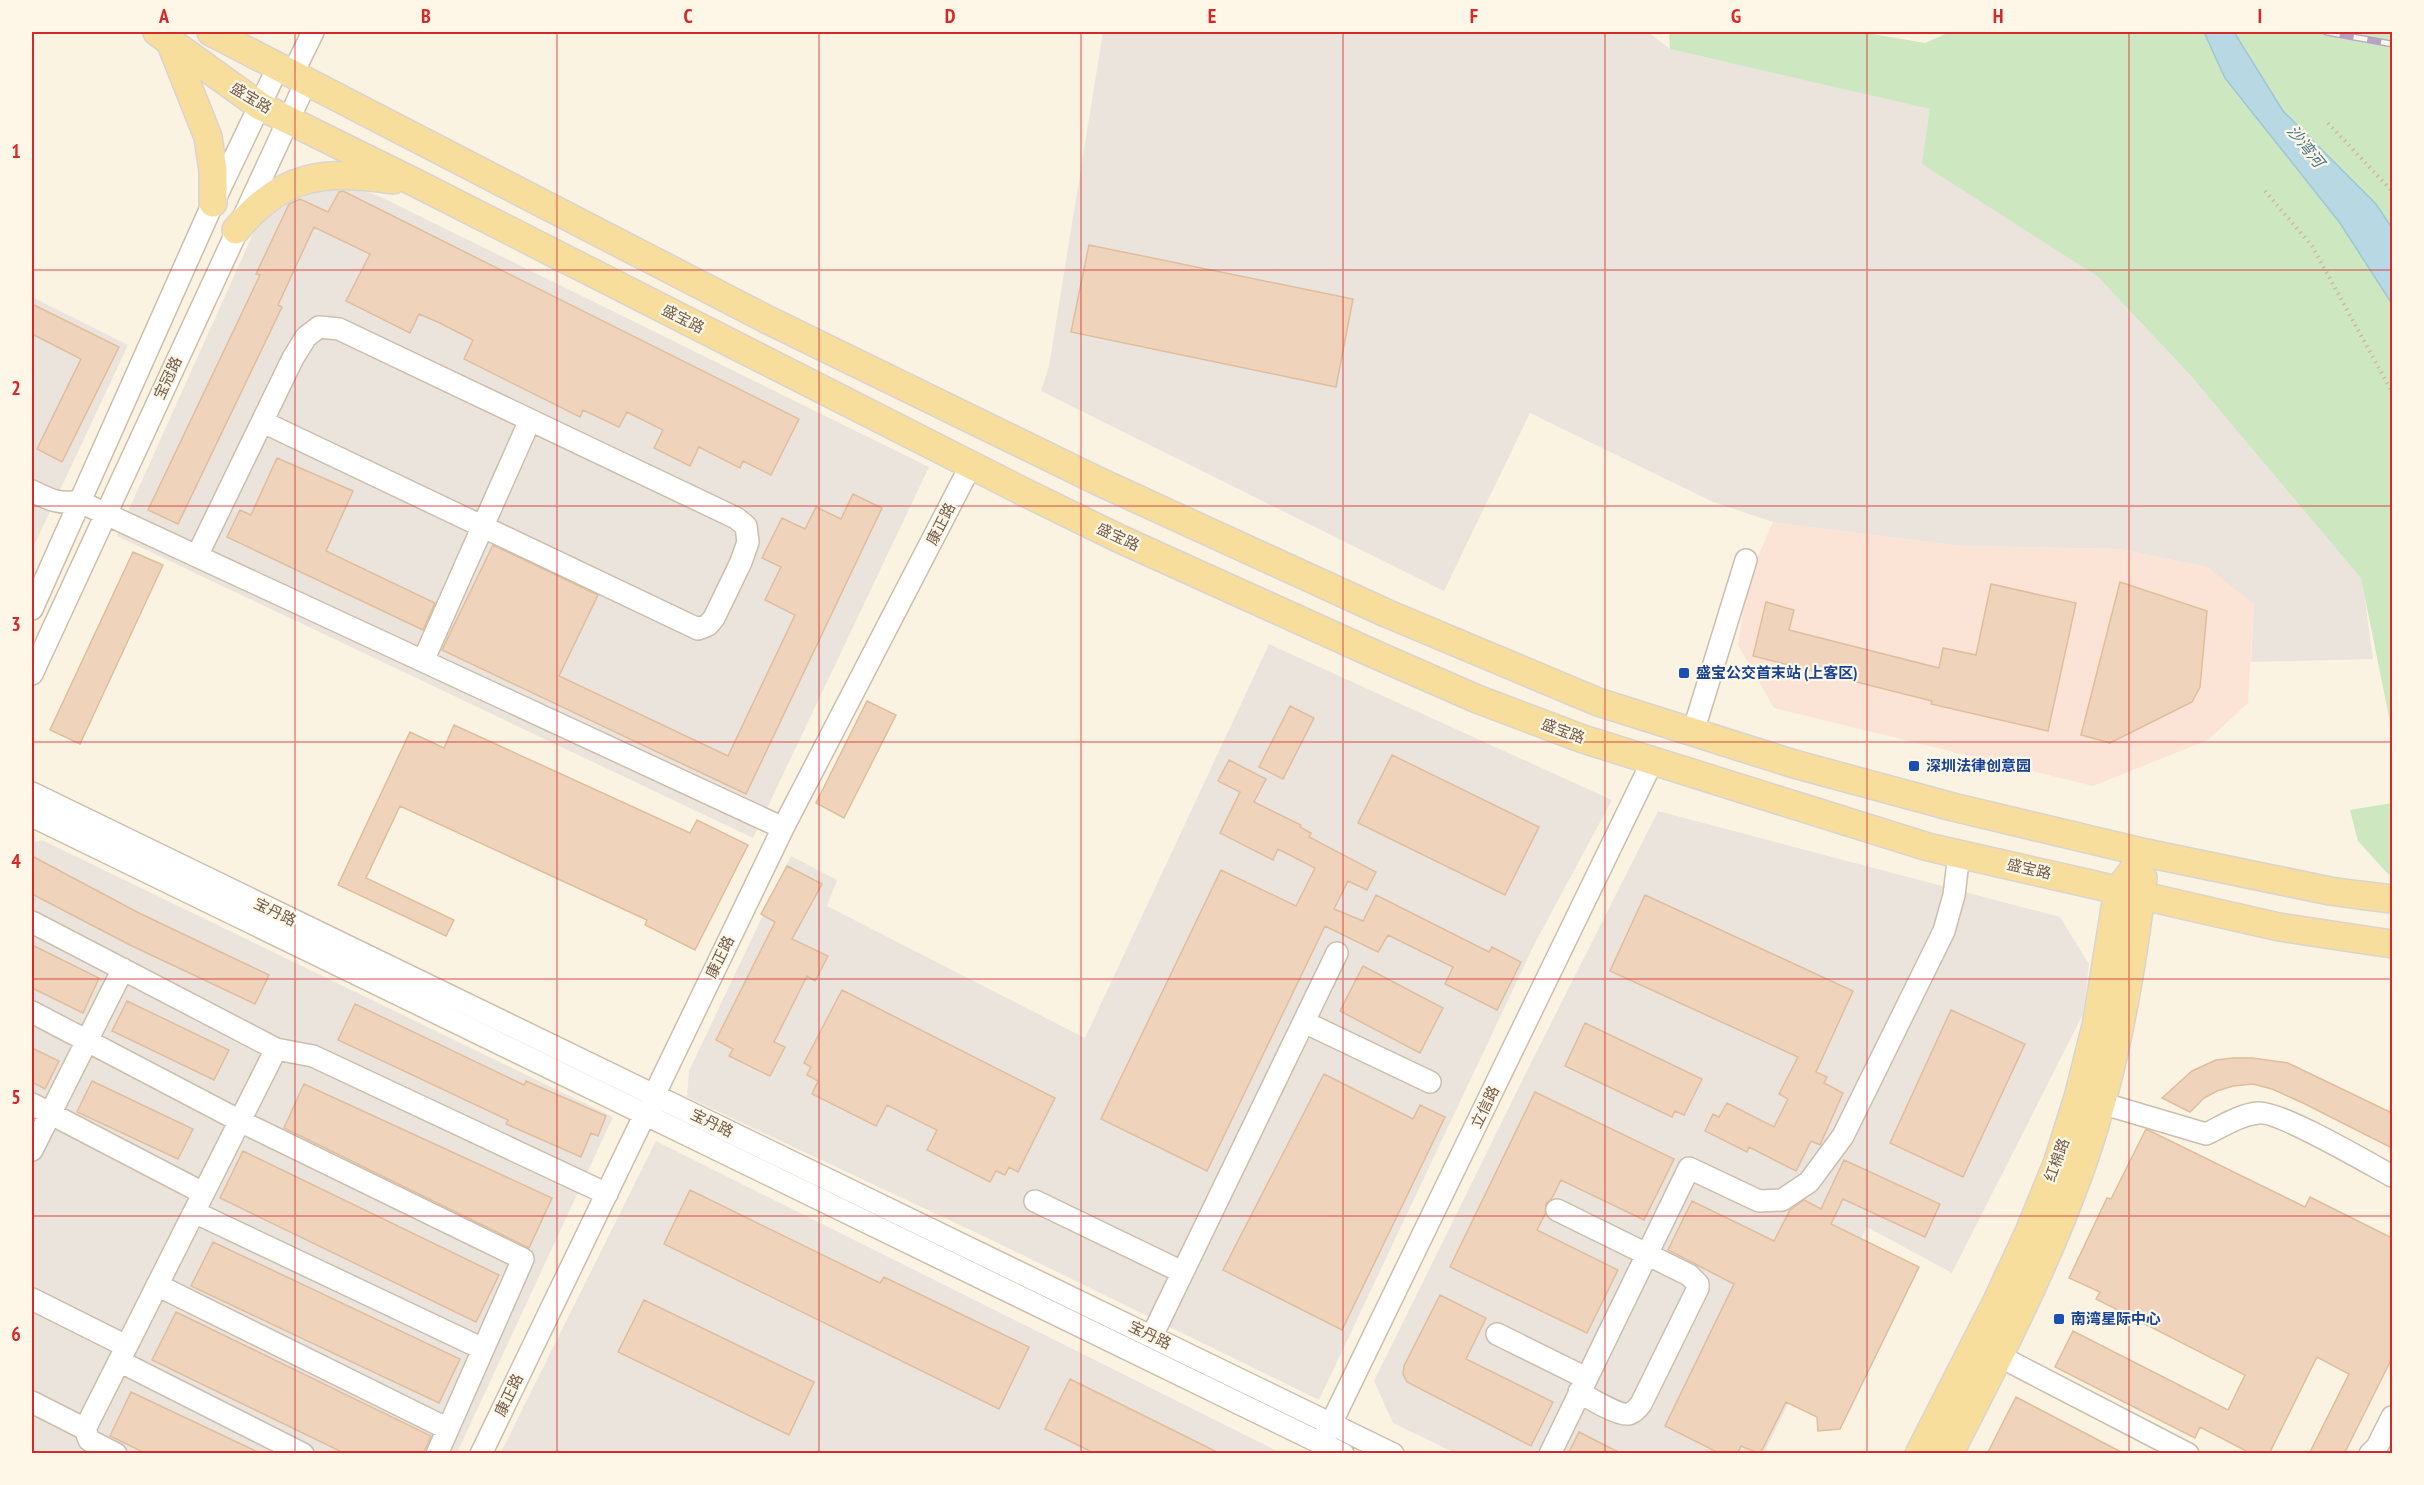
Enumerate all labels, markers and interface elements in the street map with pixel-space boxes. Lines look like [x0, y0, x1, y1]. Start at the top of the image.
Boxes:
text: A [158, 3, 170, 29]
text: B [421, 3, 431, 29]
text: C [683, 3, 693, 29]
text: D [945, 3, 956, 29]
text: E [1208, 3, 1216, 29]
text: F [1470, 3, 1478, 29]
text: G [1731, 3, 1741, 29]
text: H [1993, 3, 2003, 29]
text: I [2258, 3, 2262, 29]
street label: 盛宝路 [227, 78, 275, 117]
water label: 沙湾河 [2283, 121, 2331, 173]
text: 1 [11, 138, 21, 164]
street label: 盛宝路 [659, 300, 708, 337]
street label: 宝冠路 [149, 353, 186, 402]
text: 2 [11, 375, 21, 401]
street label: 康正路 [922, 499, 959, 548]
street label: 盛宝路 [1094, 518, 1143, 555]
text: 3 [11, 611, 21, 637]
place label: 盛宝公交首末站 (上客区) [1696, 663, 1857, 682]
marker: 盛宝公交首末站 (上客区) [1677, 666, 1691, 680]
street label: 盛宝路 [1539, 714, 1588, 747]
place label: 深圳法律创意园 [1926, 756, 2031, 775]
marker: 深圳法律创意园 [1907, 759, 1921, 773]
text: 4 [11, 848, 21, 874]
street label: 盛宝路 [2005, 854, 2053, 883]
street label: 宝丹路 [251, 893, 300, 930]
street label: 康正路 [701, 932, 738, 981]
street label: 立信路 [1466, 1082, 1503, 1131]
text: 5 [11, 1084, 21, 1110]
street label: 宝丹路 [688, 1104, 737, 1141]
street label: 红棉路 [2040, 1135, 2073, 1184]
place label: 南湾星际中心 [2071, 1309, 2161, 1328]
marker: 南湾星际中心 [2052, 1312, 2066, 1326]
street label: 宝丹路 [1126, 1316, 1175, 1353]
text: 6 [11, 1321, 21, 1347]
street label: 康正路 [490, 1370, 527, 1419]

